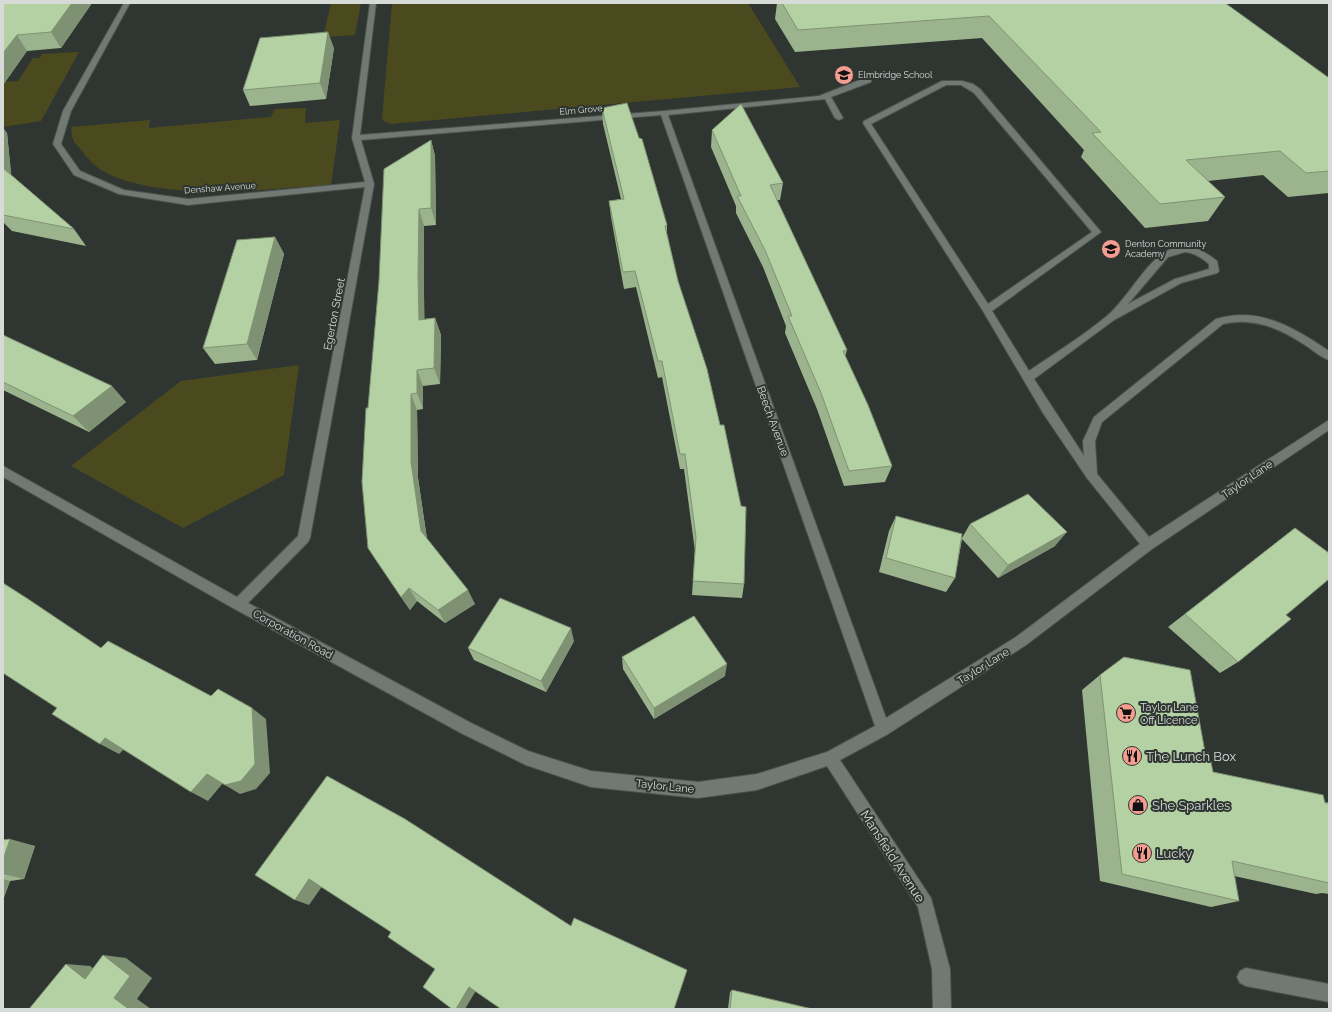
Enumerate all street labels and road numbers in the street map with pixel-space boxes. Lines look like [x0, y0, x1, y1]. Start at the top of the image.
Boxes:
street label: Elm Grove [559, 103, 604, 117]
street label: Denshaw Avenue [184, 180, 257, 195]
street label: Egerton Street [321, 276, 348, 351]
street label: Beech Avenue [754, 384, 791, 459]
street label: Taylor Lane [1219, 457, 1276, 501]
street label: Corporation Road [251, 607, 335, 662]
street label: Taylor Lane [955, 645, 1012, 687]
street label: Taylor Lane [635, 777, 695, 796]
street label: Mansfield Avenue [857, 807, 928, 905]

